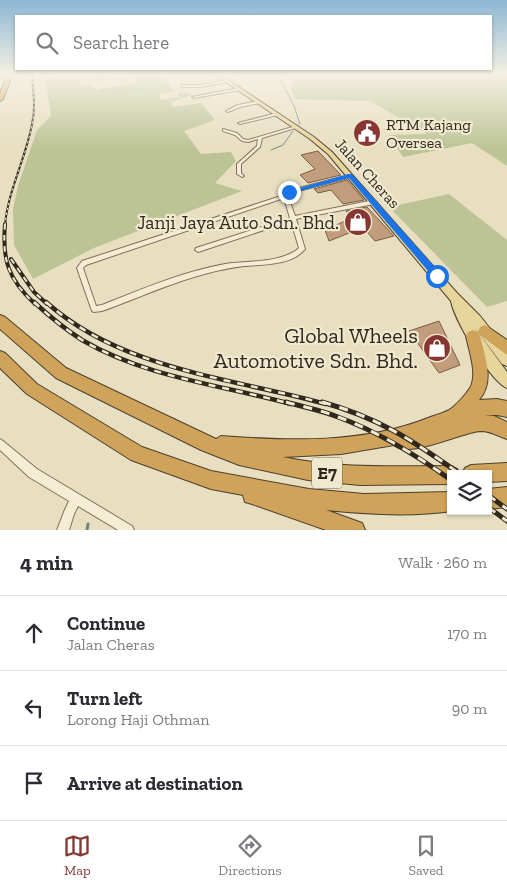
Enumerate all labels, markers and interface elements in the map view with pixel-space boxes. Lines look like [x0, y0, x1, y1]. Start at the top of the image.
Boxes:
search box [15, 15, 492, 70]
icon: search [33, 29, 61, 57]
text: Search here [73, 31, 169, 54]
place label: RTM Kajang Oversea [386, 115, 471, 152]
public building icon: RTM Kajang Oversea [352, 118, 382, 148]
street label: Jalan Cheras [331, 134, 404, 212]
route end [278, 181, 301, 204]
shop icon: Janji Jaya Auto Sdn. Bhd. [343, 207, 373, 237]
place label: Janji Jaya Auto Sdn. Bhd. [137, 211, 339, 234]
route start [426, 265, 449, 288]
place label: Global Wheels Automotive Sdn. Bhd. [214, 322, 418, 374]
shop icon: Global Wheels Automotive Sdn. Bhd. [422, 333, 452, 363]
road number: E7 [312, 458, 342, 488]
map controls [447, 470, 492, 515]
button: layers [447, 470, 492, 515]
text: 4 min [20, 550, 73, 575]
text: Walk · 260 m [398, 553, 487, 572]
text: Continue [67, 612, 145, 635]
icon: ahead [20, 619, 48, 647]
text: 170 m [447, 624, 487, 643]
text: Jalan Cheras [67, 635, 155, 654]
text: Turn left [67, 687, 142, 710]
icon: left [20, 694, 48, 722]
text: 90 m [452, 699, 487, 718]
text: Lorong Haji Othman [67, 710, 209, 729]
icon: arrive [20, 769, 48, 797]
text: Arrive at destination [67, 772, 243, 795]
tab: Map [63, 832, 91, 879]
tab: Directions [218, 832, 282, 879]
tab: Saved [408, 832, 444, 879]

